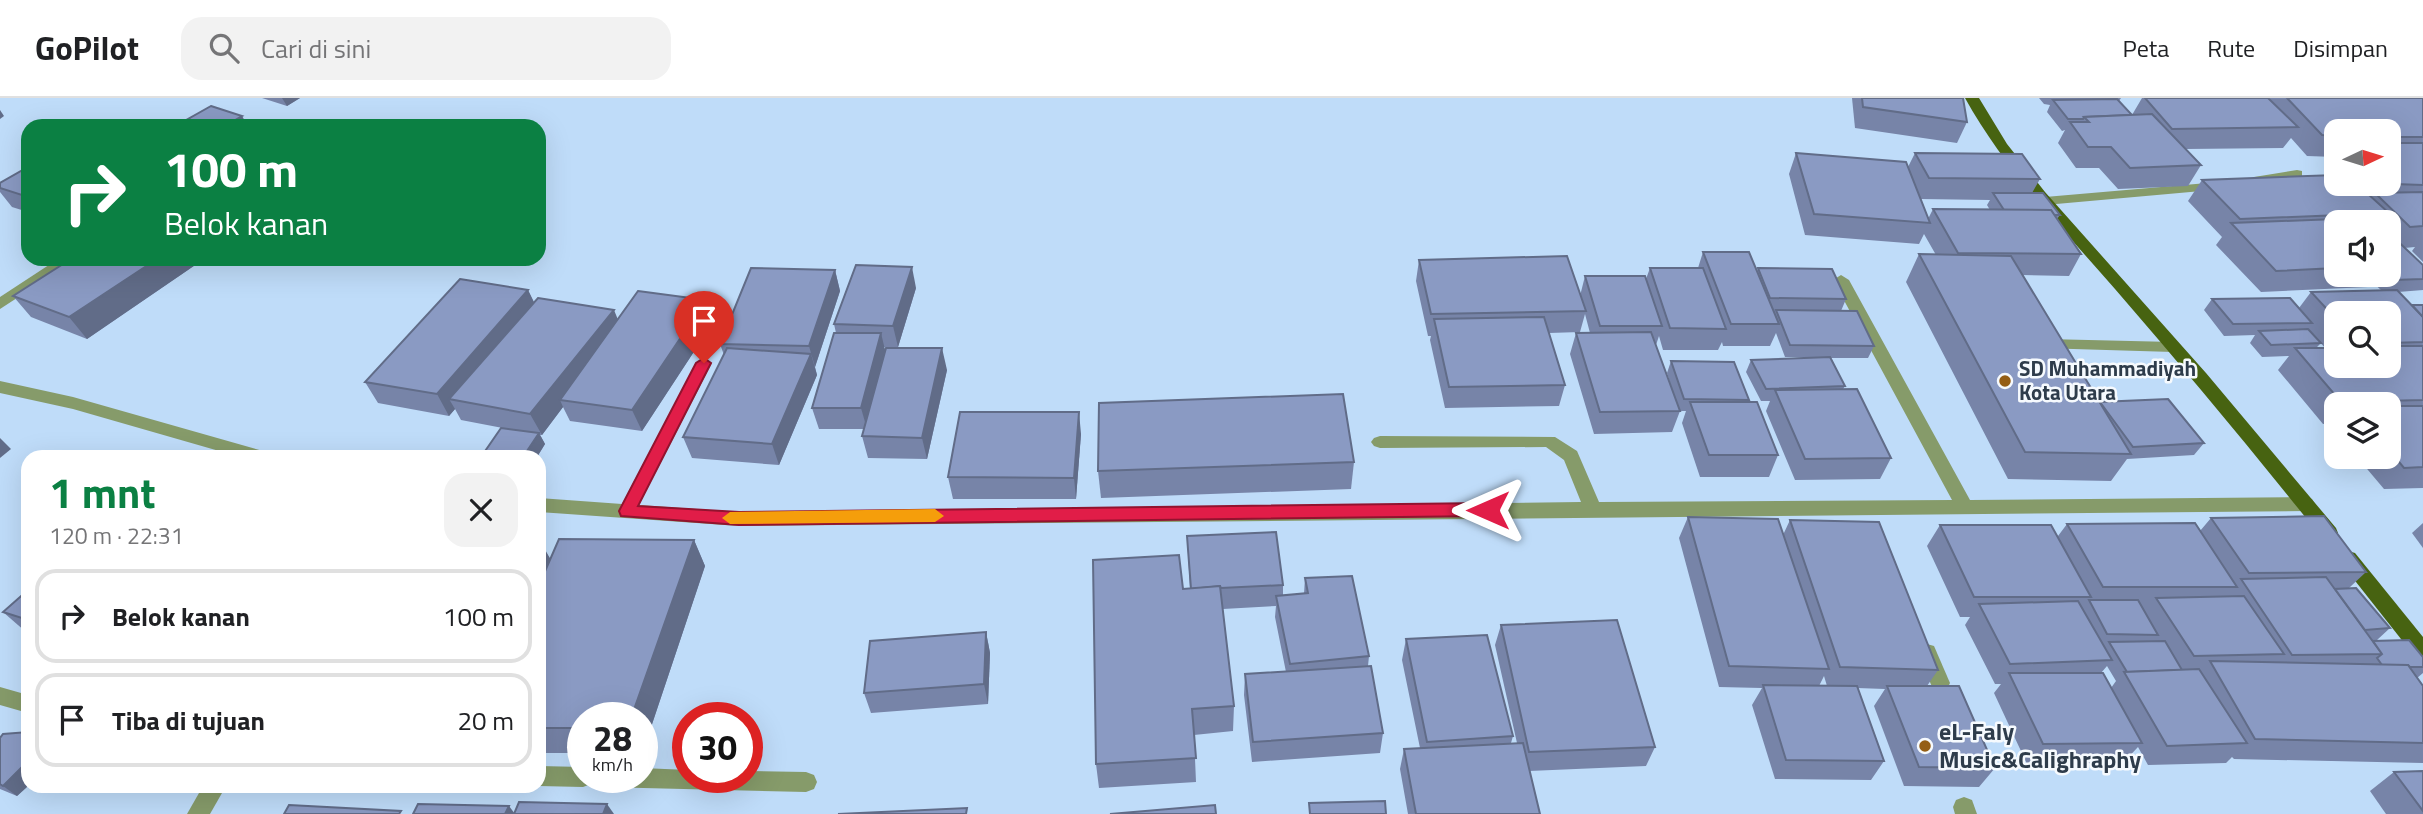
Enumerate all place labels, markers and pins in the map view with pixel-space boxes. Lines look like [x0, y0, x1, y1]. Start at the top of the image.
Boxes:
pin [674, 291, 734, 363]
place label: SD Muhammadiyah Kota Utara [2019, 352, 2196, 408]
marker: SD Muhammadiyah Kota Utara [1997, 373, 2013, 389]
place label: eL-Faly Music&Calighraphy [1939, 713, 2141, 777]
marker: eL-Faly Music&Calighraphy [1917, 738, 1933, 754]

